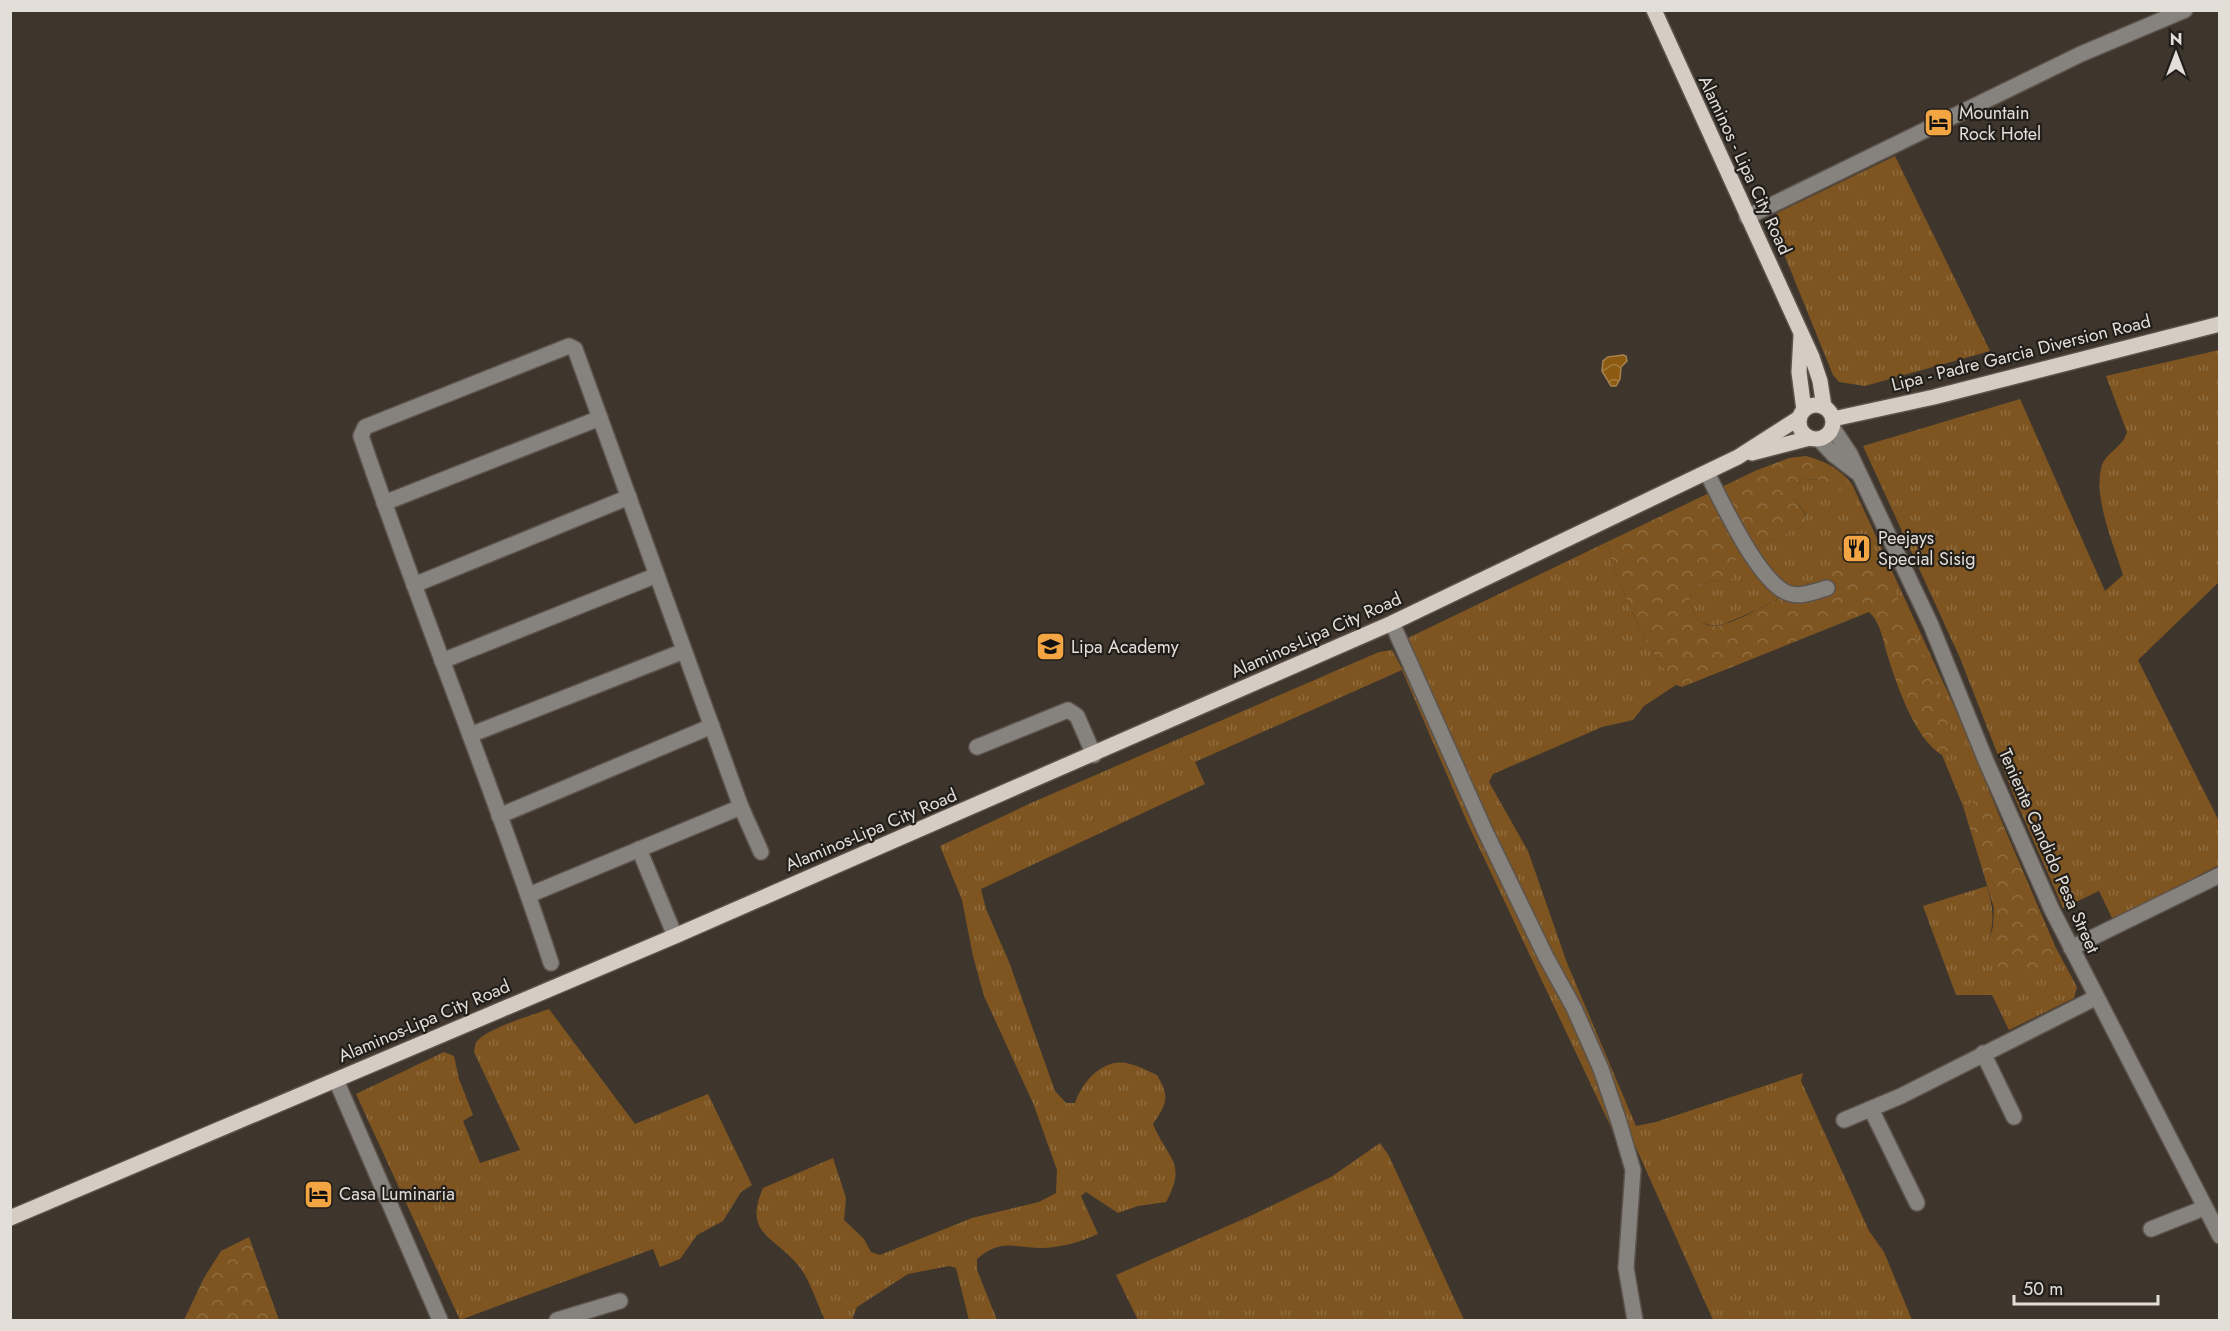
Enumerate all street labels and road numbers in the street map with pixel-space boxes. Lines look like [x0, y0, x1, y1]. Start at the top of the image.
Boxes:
street label: Alaminos - Lipa City Road [1692, 71, 1798, 259]
street label: Lipa - Padre Garcia Diversion Road [1889, 308, 2153, 398]
street label: Alaminos-Lipa City Road [1227, 586, 1405, 684]
street label: Teniente Candido Pesa Street [1992, 745, 2106, 958]
street label: Alaminos-Lipa City Road [781, 782, 961, 878]
street label: Alaminos-Lipa City Road [334, 973, 514, 1069]

